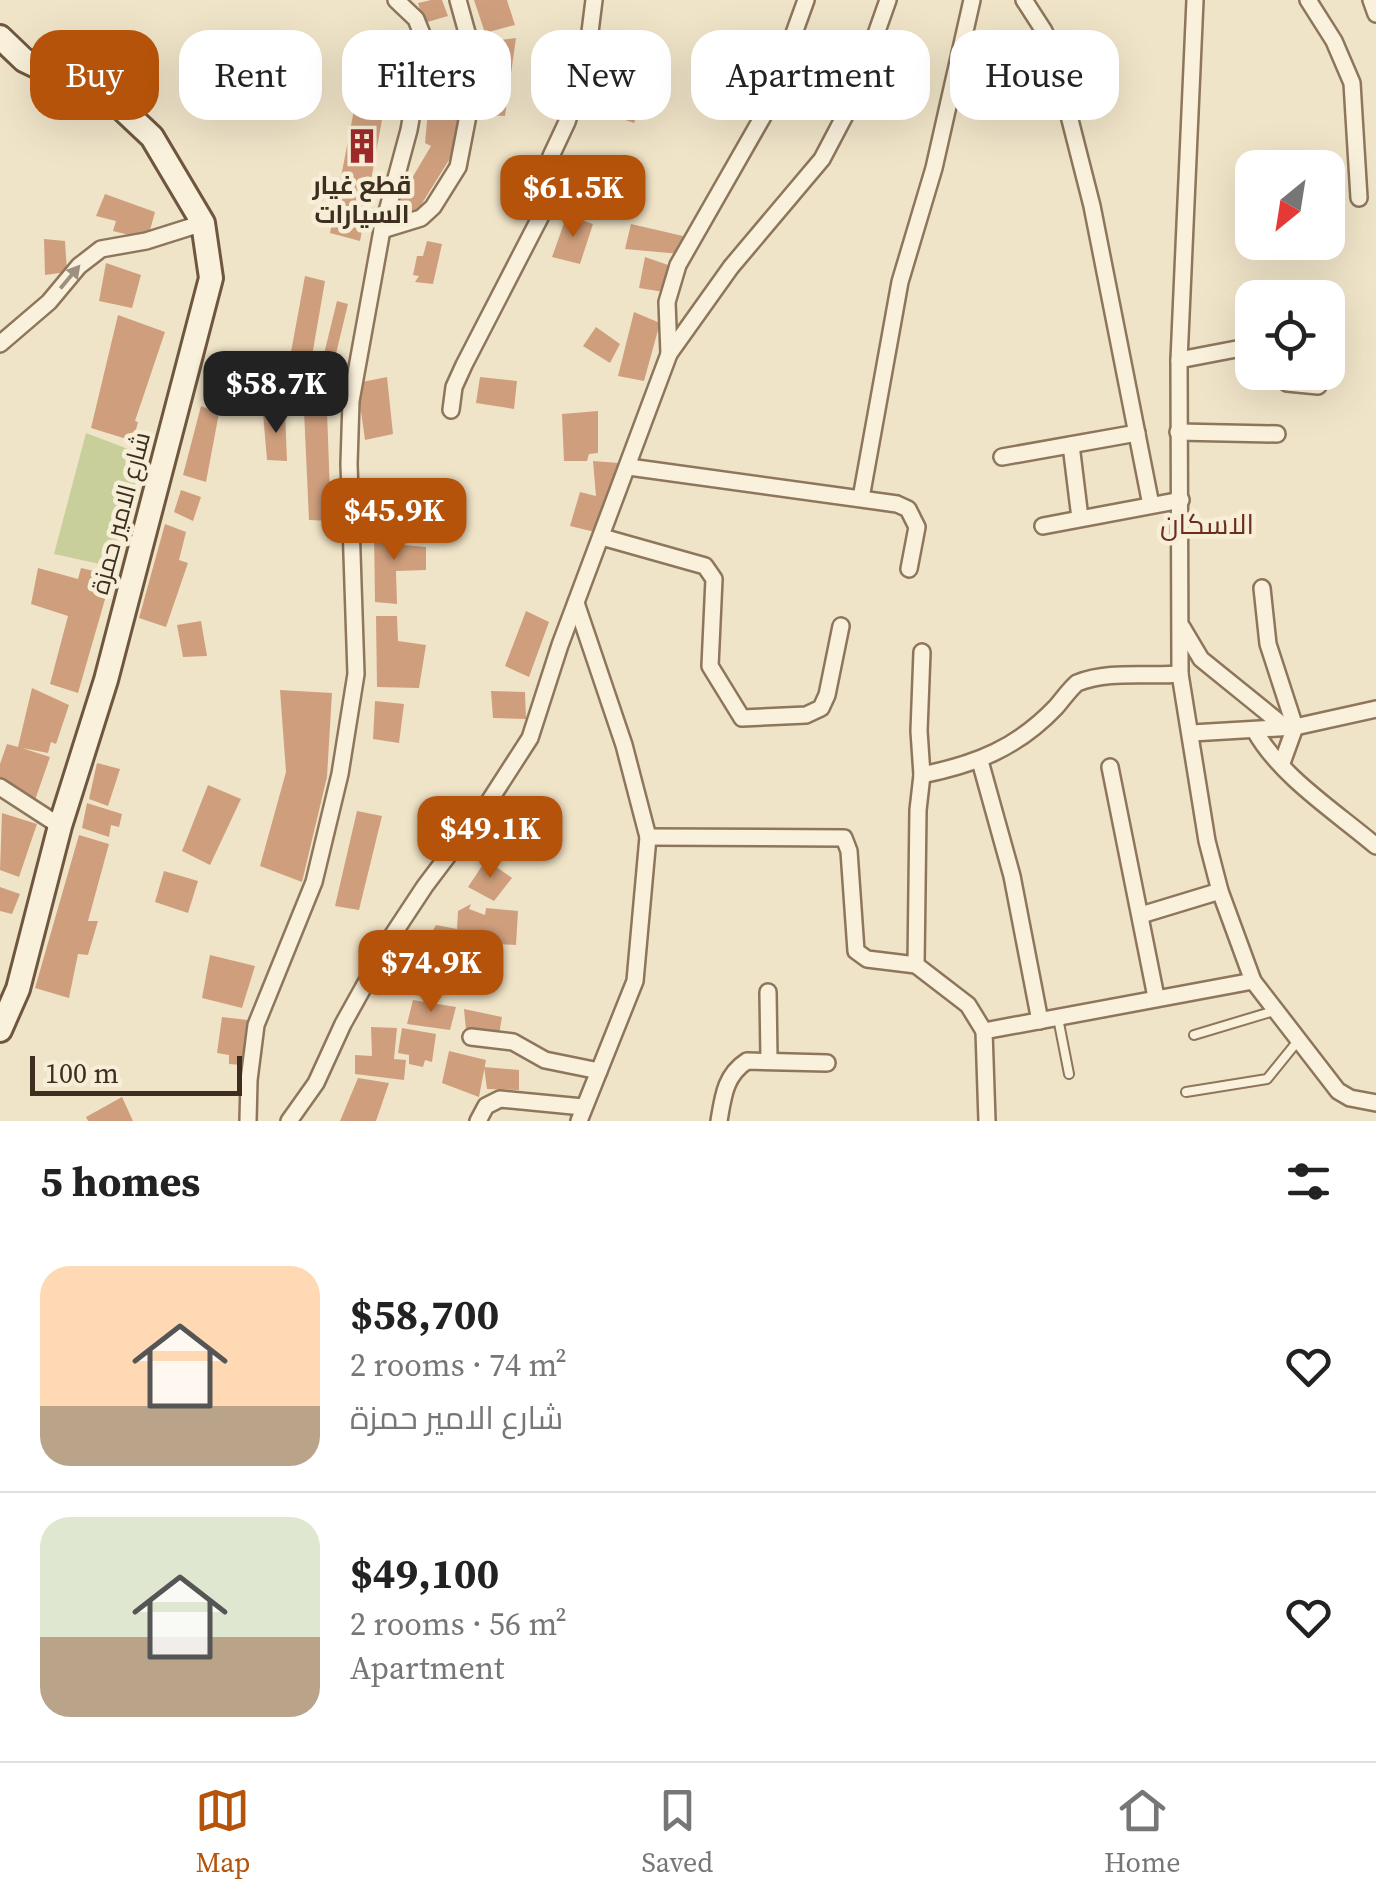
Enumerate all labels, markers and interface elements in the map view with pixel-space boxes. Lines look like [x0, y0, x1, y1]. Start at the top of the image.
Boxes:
chip: Buy [30, 30, 159, 120]
chip: Rent [179, 30, 322, 120]
chip: Filters [342, 30, 511, 120]
chip: New [531, 30, 671, 120]
chip: Apartment [691, 30, 930, 120]
chip: House [950, 30, 1119, 120]
building icon: قطع غيار السيارات [343, 127, 381, 165]
north arrow [1235, 150, 1345, 260]
map controls [1235, 150, 1345, 390]
pin: $61.5K [492, 155, 654, 240]
text: $61.5K [522, 165, 624, 209]
place label: قطع غيار السيارات [311, 168, 412, 231]
one-way arrow [59, 264, 80, 289]
button: locate [1235, 280, 1345, 390]
pin: $58.7K [195, 351, 357, 436]
text: $58.7K [225, 361, 327, 405]
street label: شارع الامير حمزة [82, 428, 158, 598]
pin: $45.9K [313, 478, 475, 563]
text: $45.9K [343, 488, 445, 532]
district label: الاسكان [1160, 505, 1254, 543]
pin: $49.1K [409, 796, 571, 881]
text: $49.1K [439, 806, 541, 850]
pin: $74.9K [350, 930, 512, 1015]
text: $74.9K [380, 940, 482, 984]
scale bar [30, 1051, 242, 1096]
text: 100 m [45, 1054, 119, 1092]
text: 5 homes [40, 1152, 200, 1210]
icon: filters [1281, 1154, 1336, 1209]
text: $58,700 [350, 1285, 499, 1343]
icon: home [120, 1306, 240, 1426]
icon: heart [1281, 1339, 1336, 1394]
text: 2 rooms · 74 m² [350, 1343, 567, 1387]
text: شارع الامير حمزة [350, 1396, 563, 1440]
text: $49,100 [350, 1544, 499, 1602]
icon: home [120, 1557, 240, 1677]
icon: heart [1281, 1590, 1336, 1645]
text: 2 rooms · 56 m² [350, 1602, 567, 1646]
text: Apartment [350, 1646, 504, 1690]
tab: Map [195, 1783, 250, 1881]
tab: Saved [641, 1783, 713, 1881]
tab: Home [1104, 1783, 1181, 1881]

